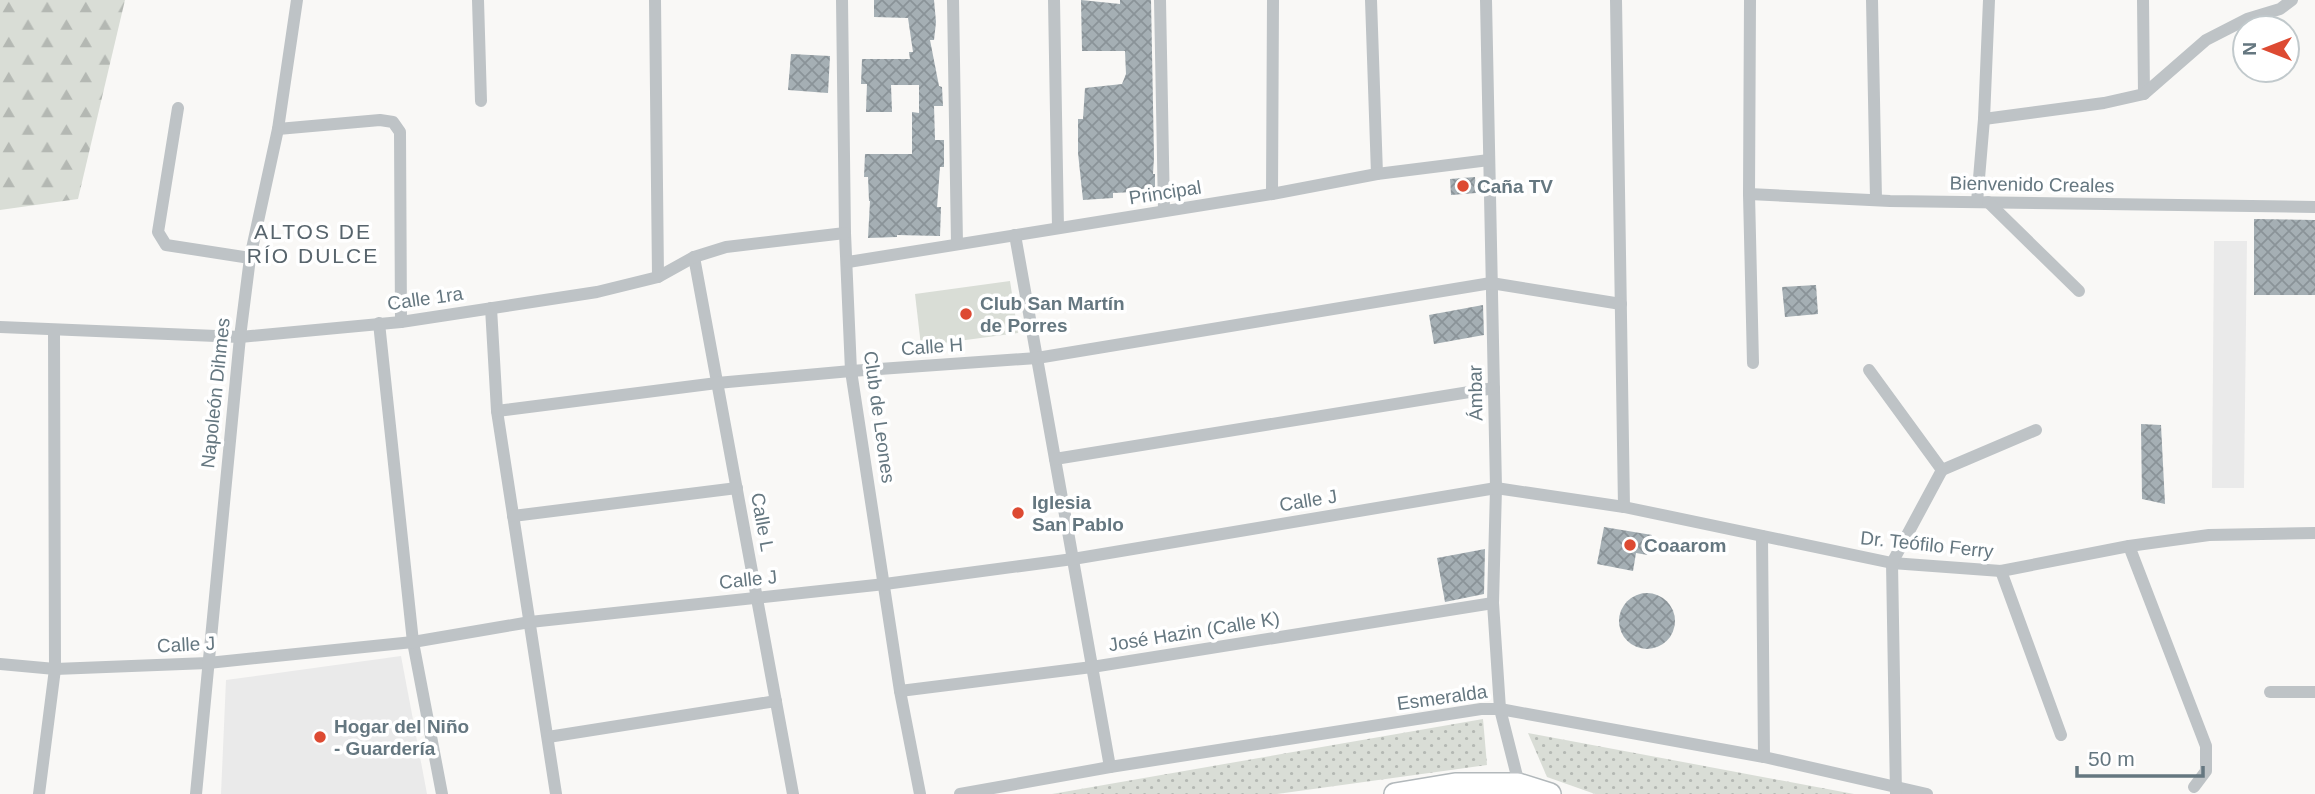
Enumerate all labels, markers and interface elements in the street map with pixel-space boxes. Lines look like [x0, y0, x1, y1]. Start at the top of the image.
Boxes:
north arrow [2231, 14, 2301, 84]
text: N [2239, 42, 2260, 56]
street label: Bienvenido Creales [1949, 173, 2115, 196]
street label: Principal [1127, 176, 1203, 209]
place label: Caña TV [1477, 176, 1553, 197]
marker: Caña TV [1455, 178, 1471, 194]
district label: ALTOS DE RÍO DULCE [247, 220, 379, 267]
street label: Calle 1ra [386, 283, 465, 314]
place label: Club San Martín de Porres [980, 293, 1125, 336]
marker: Club San Martín de Porres [958, 306, 974, 322]
street label: Napoleón Dihmes [197, 317, 234, 469]
street label: Calle H [900, 334, 964, 359]
street label: Club de Leones [860, 350, 899, 484]
street label: Ámbar [1465, 364, 1486, 421]
street label: Calle J [1278, 486, 1338, 515]
street label: Calle L [747, 491, 778, 553]
place label: Iglesia San Pablo [1032, 492, 1124, 535]
marker: Iglesia San Pablo [1010, 505, 1026, 521]
street label: Dr. Teófilo Ferry [1859, 527, 1995, 562]
place label: Coaarom [1644, 535, 1726, 556]
marker: Coaarom [1622, 537, 1638, 553]
street label: Calle J [718, 566, 778, 593]
street label: José Hazin (Calle K) [1107, 608, 1281, 655]
street label: Calle J [156, 632, 216, 657]
street label: Esmeralda [1396, 681, 1489, 714]
place label: Hogar del Niño - Guardería [334, 716, 469, 759]
marker: Hogar del Niño - Guardería [312, 729, 328, 745]
scale bar [2077, 734, 2203, 778]
text: 50 m [2088, 747, 2135, 770]

